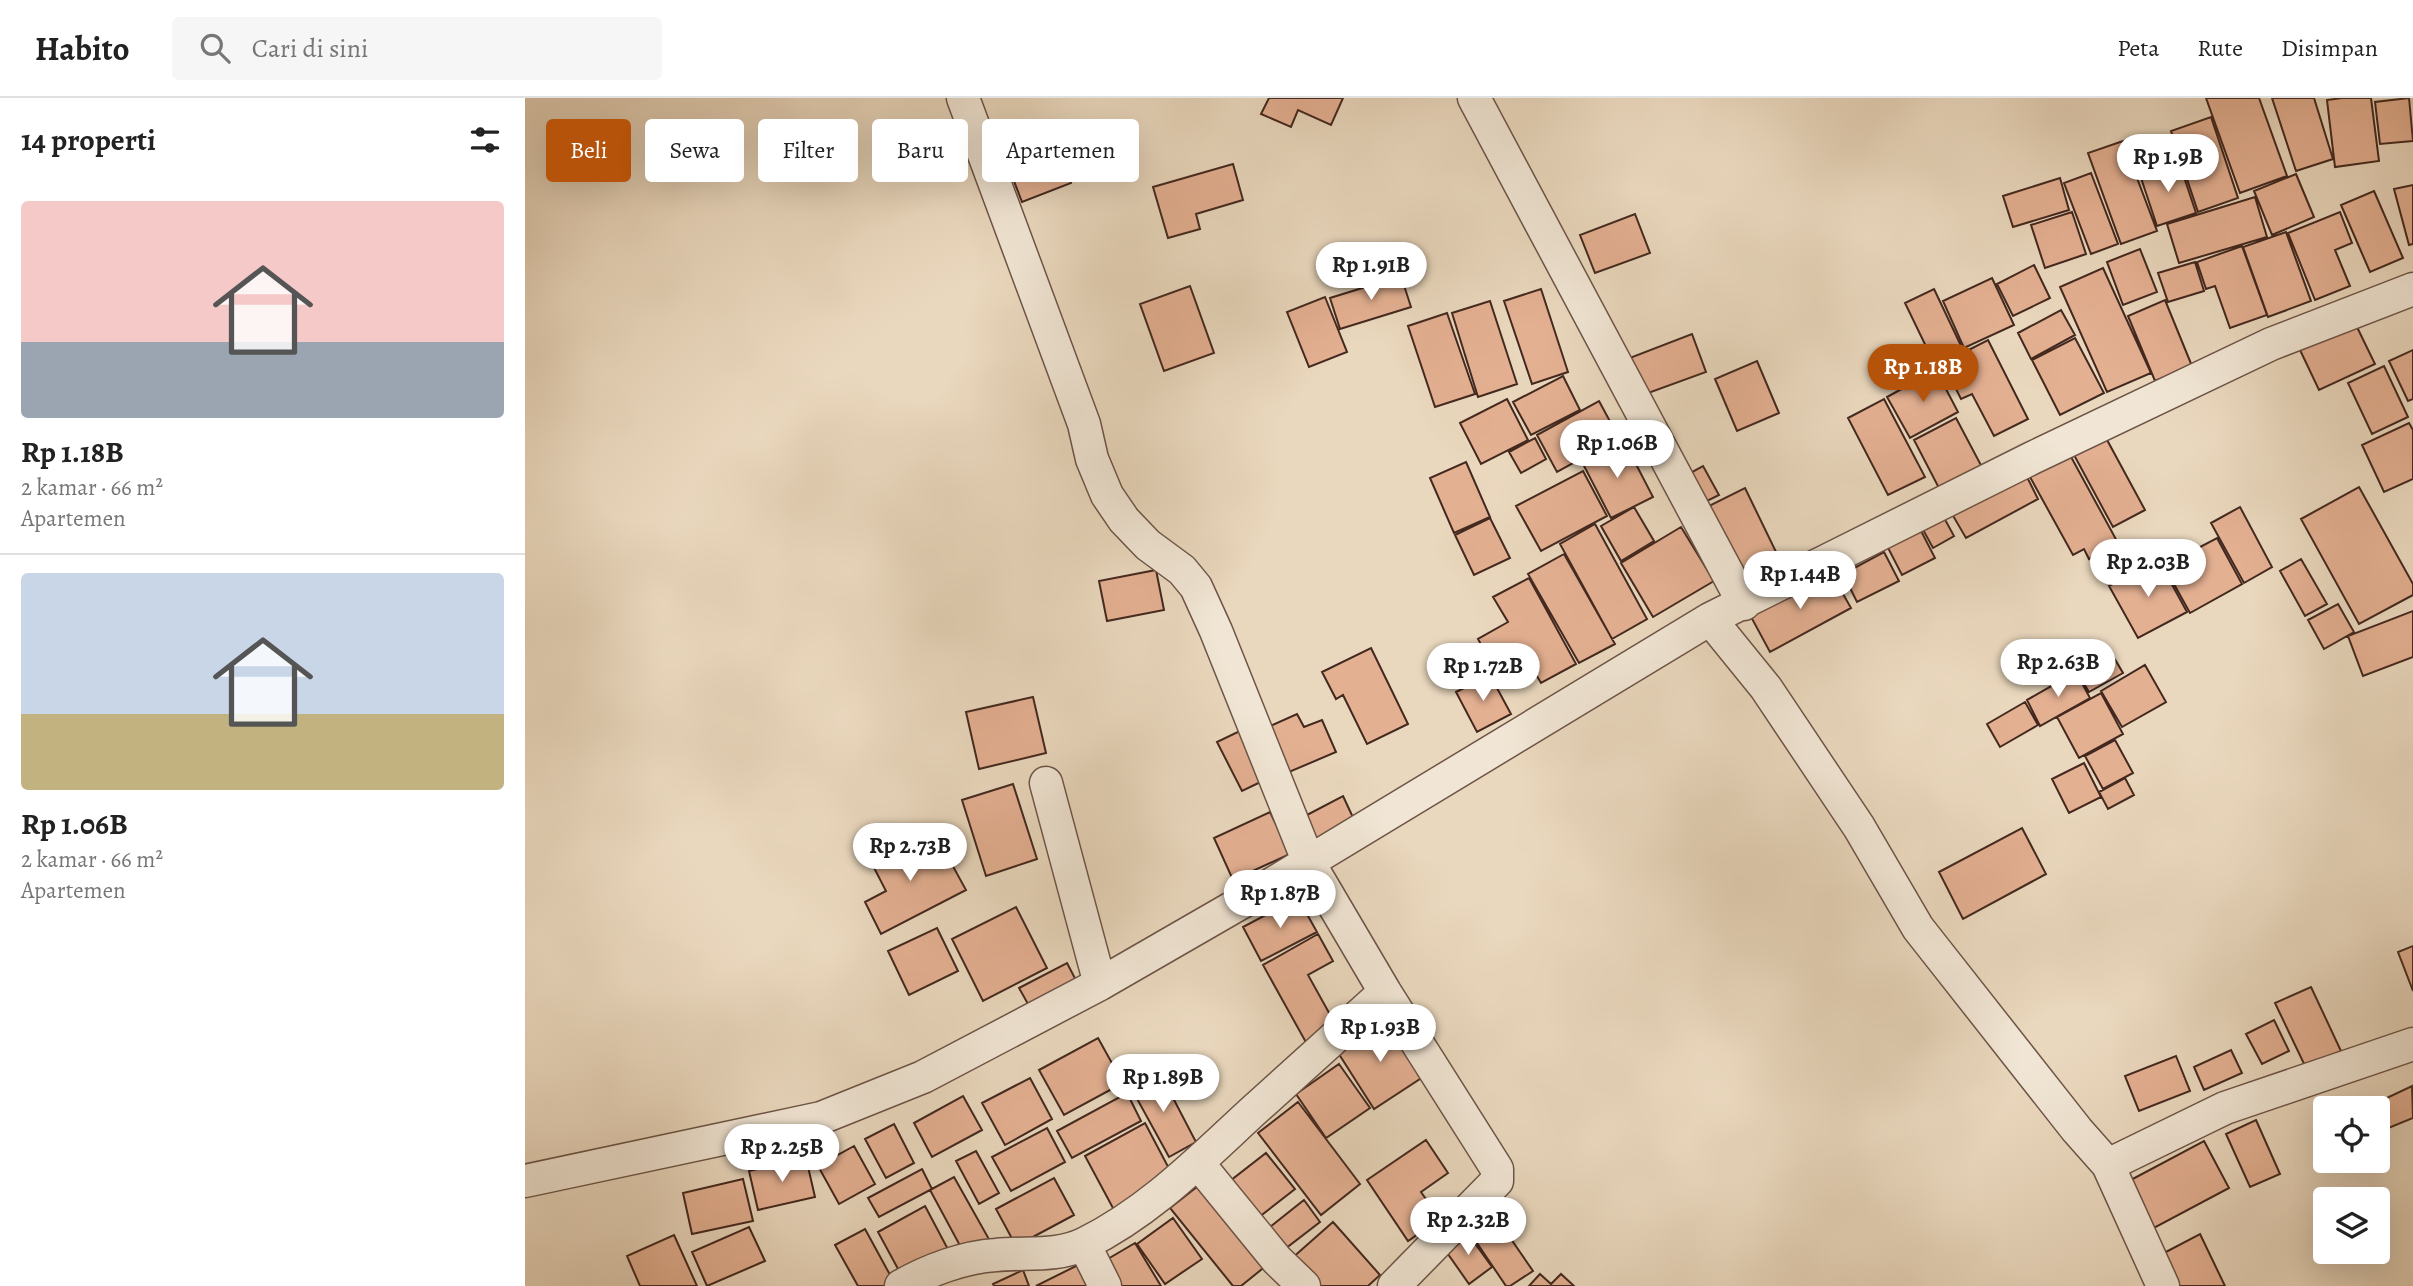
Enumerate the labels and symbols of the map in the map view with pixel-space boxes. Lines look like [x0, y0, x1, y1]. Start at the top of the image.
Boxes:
pin: Rp 1.9B [2103, 134, 2233, 194]
pin: Rp 1.91B [1299, 242, 1443, 302]
pin: Rp 1.18B [1851, 344, 1995, 404]
pin: Rp 1.06B [1545, 420, 1689, 480]
pin: Rp 2.03B [2076, 540, 2220, 599]
pin: Rp 1.44B [1728, 552, 1872, 611]
pin: Rp 2.63B [1986, 640, 2130, 699]
pin: Rp 1.72B [1411, 644, 1555, 703]
pin: Rp 2.73B [838, 824, 982, 883]
pin: Rp 1.87B [1208, 870, 1352, 930]
pin: Rp 1.93B [1308, 1004, 1452, 1064]
pin: Rp 1.89B [1091, 1054, 1235, 1114]
pin: Rp 2.25B [710, 1124, 854, 1184]
pin: Rp 2.32B [1396, 1198, 1540, 1257]

